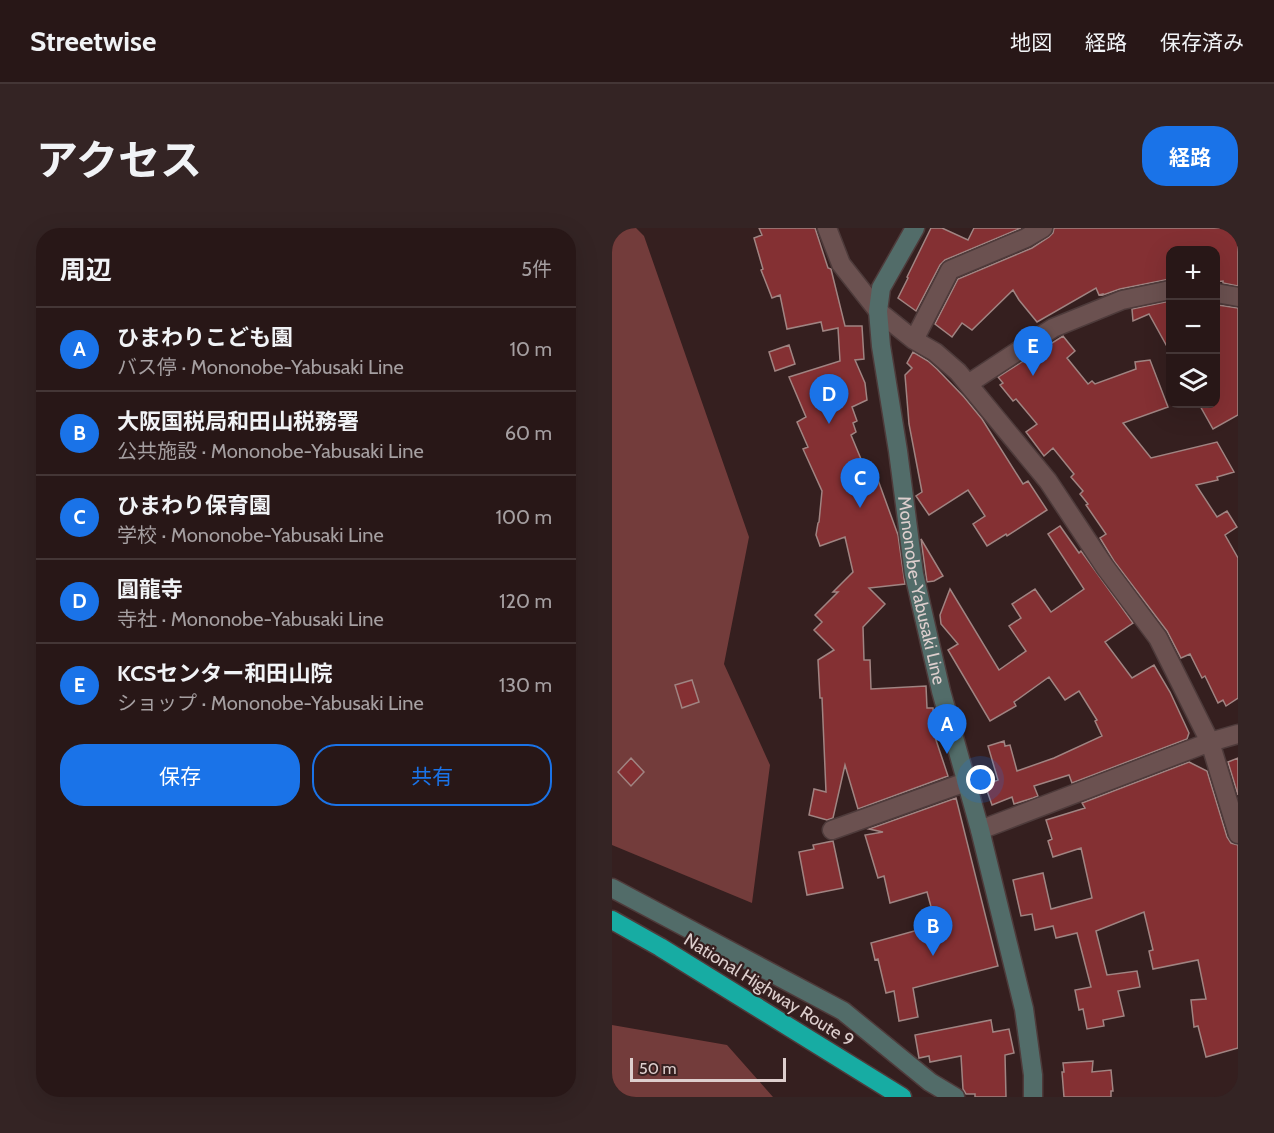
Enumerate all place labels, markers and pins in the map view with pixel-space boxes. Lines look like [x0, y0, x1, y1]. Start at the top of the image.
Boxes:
pin: E [1014, 326, 1052, 376]
pin: D [810, 374, 848, 424]
pin: C [840, 458, 880, 508]
pin: A [928, 704, 966, 754]
pin: B [914, 906, 952, 956]

